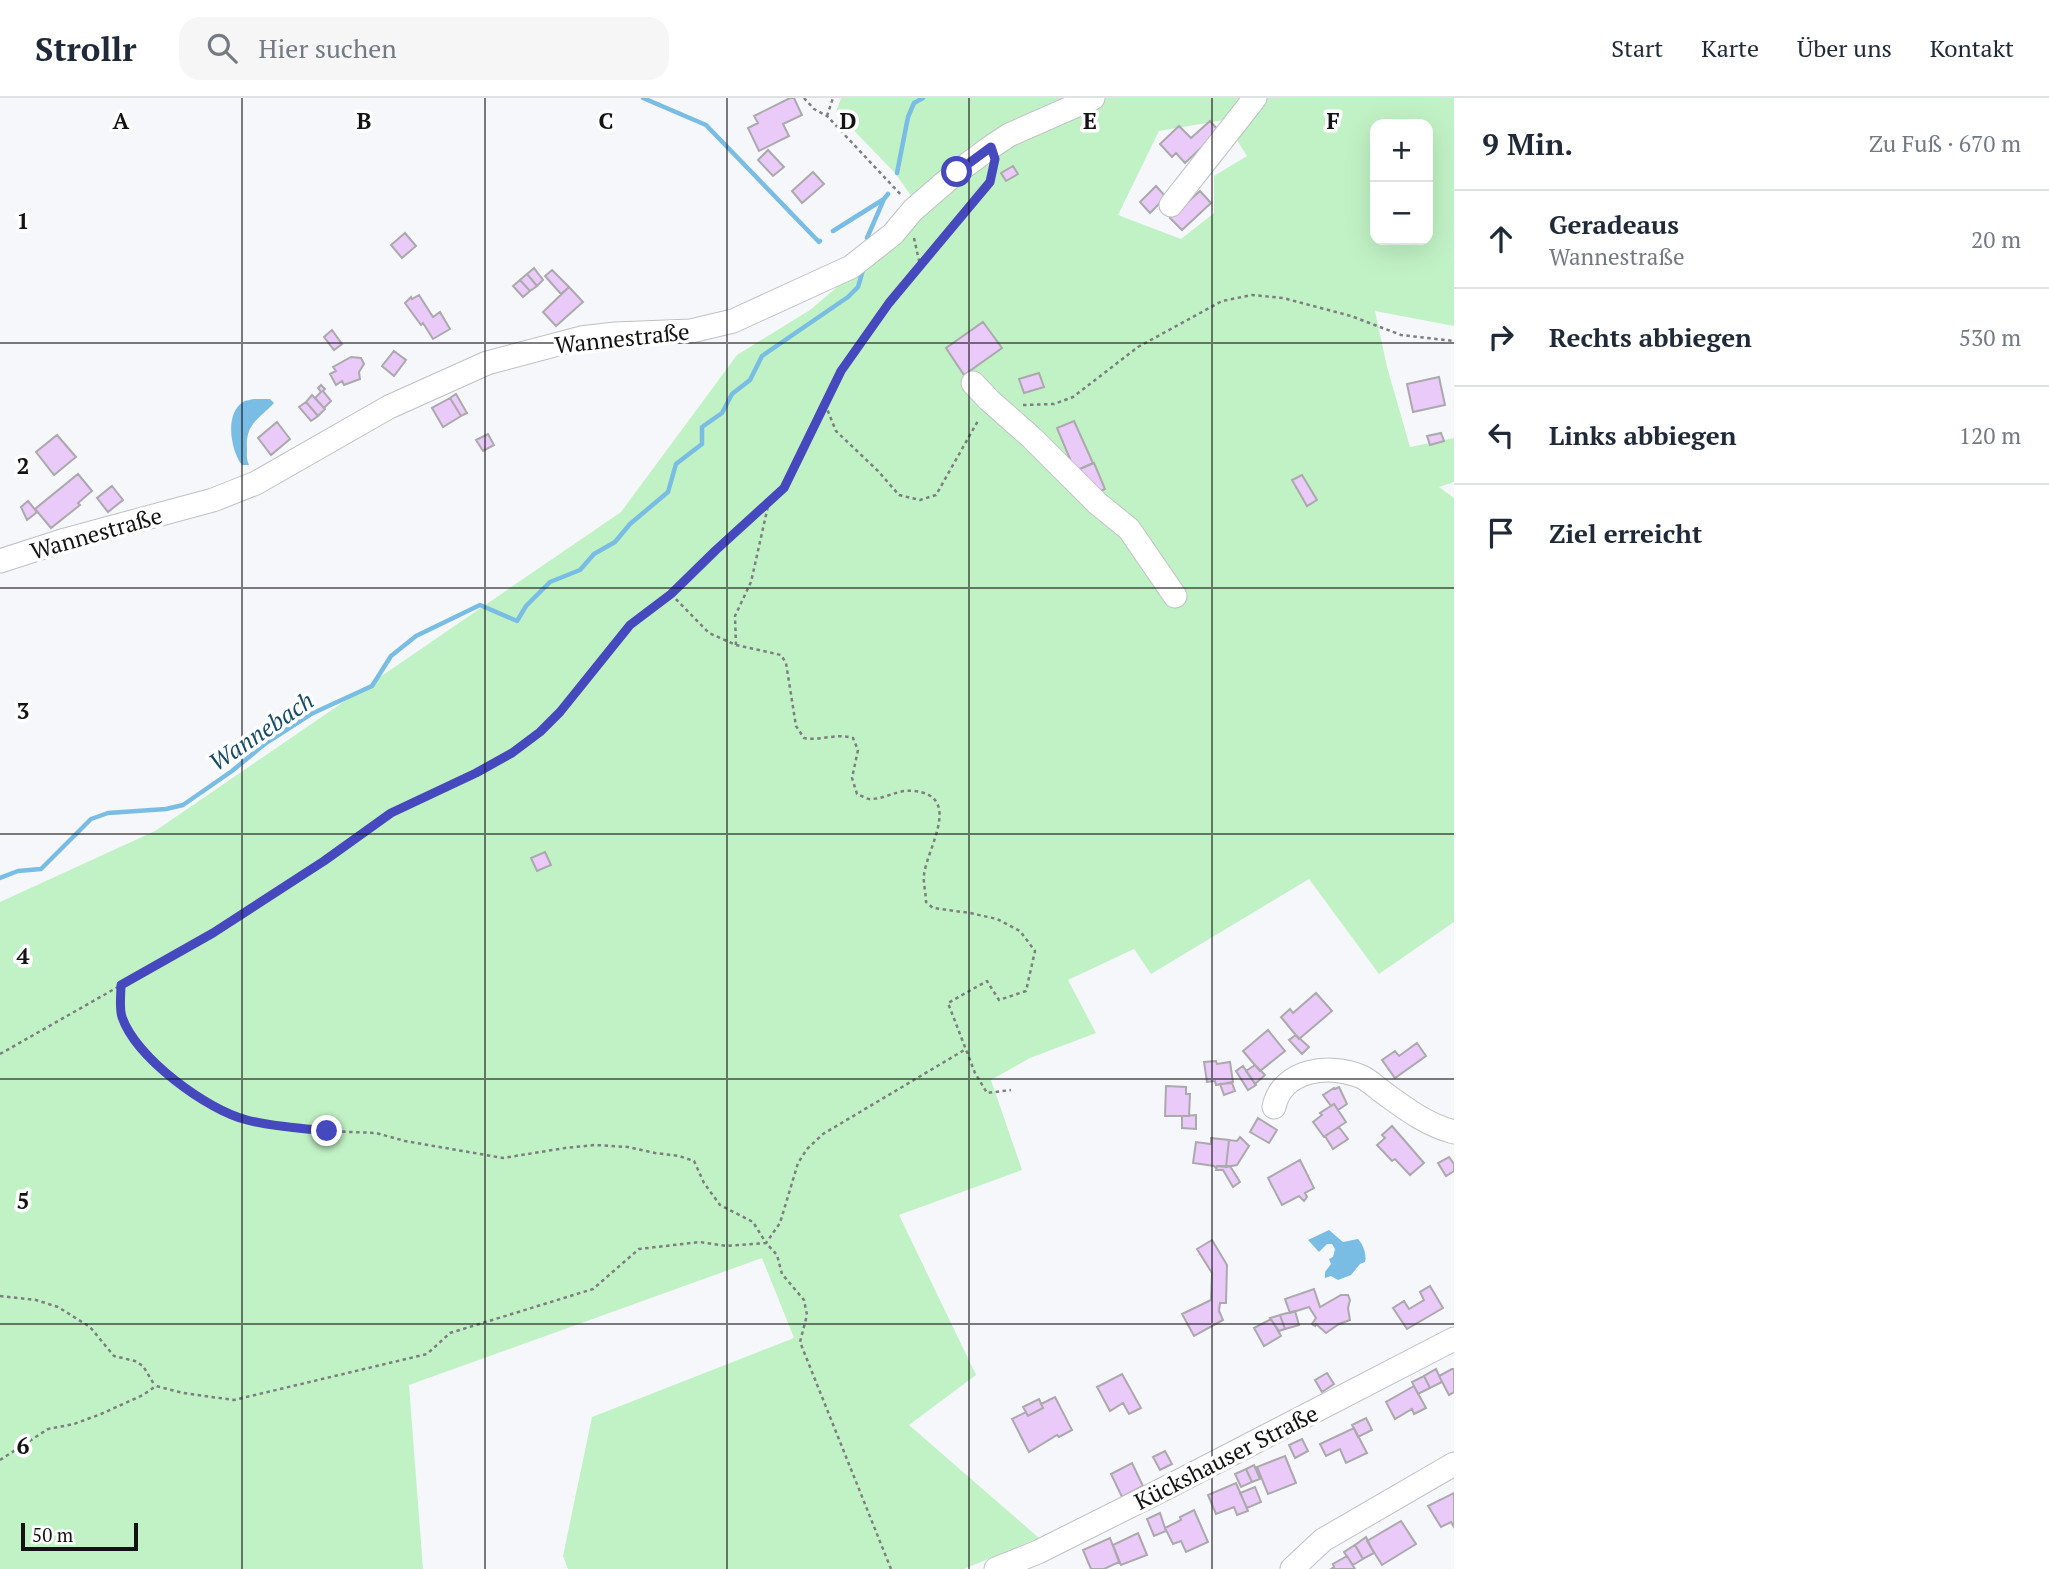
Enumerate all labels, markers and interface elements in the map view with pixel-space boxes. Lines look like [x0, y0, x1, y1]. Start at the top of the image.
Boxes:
search box [179, 17, 669, 80]
text: Strollr [35, 27, 137, 70]
icon: search [203, 29, 241, 67]
text: Hier suchen [259, 31, 397, 65]
text: Start [1611, 32, 1663, 64]
text: Karte [1701, 32, 1759, 64]
text: Über uns [1797, 32, 1892, 64]
text: Kontakt [1930, 32, 2014, 64]
text: A [113, 105, 130, 136]
text: B [357, 105, 372, 136]
text: C [599, 105, 614, 136]
text: D [840, 105, 857, 136]
text: E [1083, 105, 1097, 136]
text: F [1326, 105, 1340, 136]
map controls [1370, 119, 1433, 245]
button: + [1370, 119, 1433, 182]
text: 9 Min. [1482, 124, 1573, 164]
text: Zu Fuß · 670 m [1869, 128, 2021, 159]
route start [941, 156, 972, 187]
button: − [1370, 182, 1433, 245]
text: 1 [17, 205, 30, 236]
text: Geradeaus [1549, 207, 1679, 241]
icon: ahead [1482, 220, 1520, 258]
text: 20 m [1971, 224, 2021, 255]
text: Wannestraße [1549, 241, 1685, 272]
street label: Wannestraße [553, 315, 691, 361]
icon: right [1482, 318, 1520, 356]
text: Rechts abbiegen [1549, 320, 1752, 354]
text: 530 m [1959, 322, 2021, 353]
icon: left [1482, 416, 1520, 454]
text: Links abbiegen [1549, 418, 1737, 452]
text: 120 m [1959, 420, 2021, 451]
text: 2 [17, 450, 30, 481]
street label: Wannestraße [27, 499, 165, 567]
icon: arrive [1482, 514, 1520, 552]
text: Ziel erreicht [1549, 516, 1702, 550]
water label: Wannebach [202, 684, 320, 778]
text: 3 [17, 695, 30, 726]
text: 4 [17, 940, 30, 971]
route end [311, 1115, 342, 1146]
text: 5 [17, 1185, 30, 1216]
street label: Kückshauser Straße [1129, 1397, 1323, 1517]
text: 6 [17, 1430, 30, 1461]
scale bar [21, 1520, 138, 1552]
text: 50 m [32, 1522, 73, 1547]

